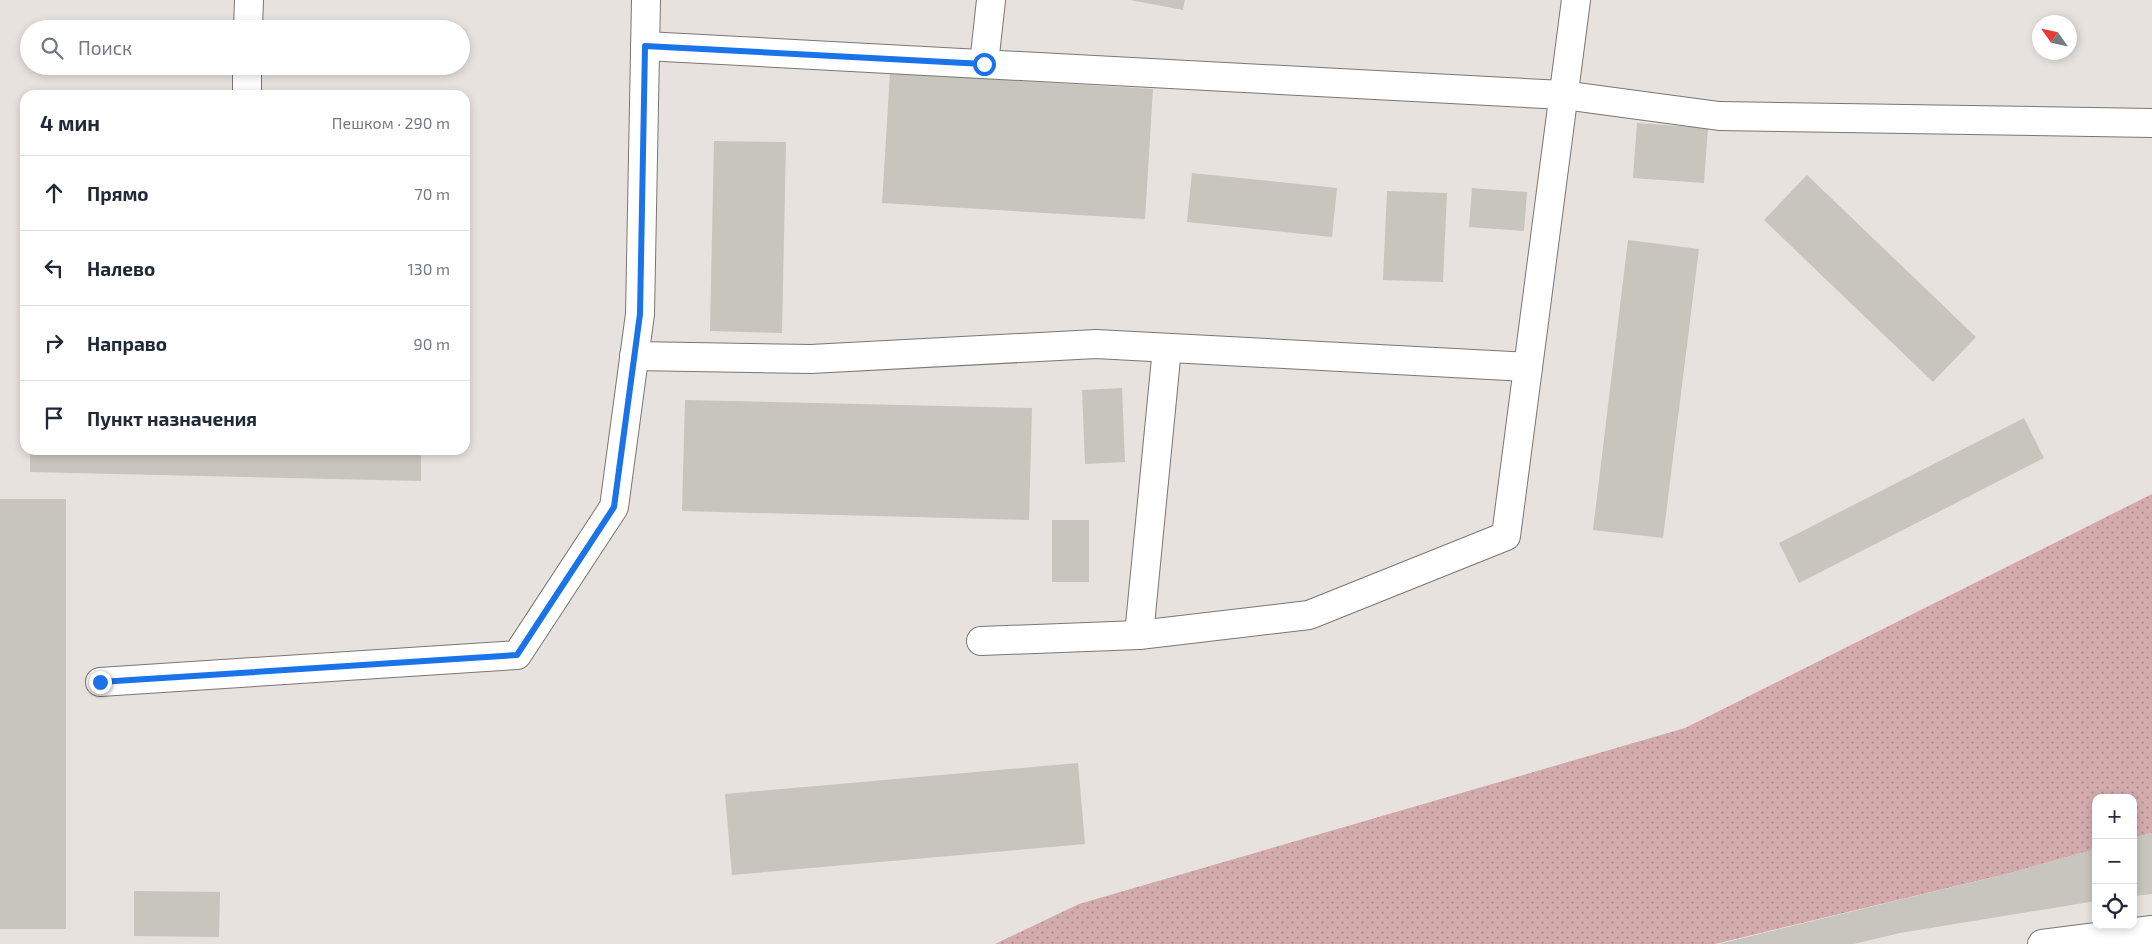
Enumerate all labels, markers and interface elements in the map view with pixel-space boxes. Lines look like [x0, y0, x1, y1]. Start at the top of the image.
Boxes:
north arrow [2032, 15, 2077, 60]
search box [20, 20, 470, 75]
icon: search [38, 34, 66, 62]
text: Поиск [78, 36, 132, 59]
route start [973, 53, 996, 76]
text: 4 мин [40, 110, 100, 135]
text: Пешком · 290 m [332, 113, 450, 132]
icon: ahead [40, 179, 68, 207]
text: Прямо [87, 182, 149, 205]
text: 70 m [415, 184, 450, 203]
icon: left [40, 254, 68, 282]
text: Налево [87, 257, 155, 280]
text: 130 m [408, 259, 450, 278]
icon: right [40, 329, 68, 357]
text: Направо [87, 332, 167, 355]
text: 90 m [414, 334, 450, 353]
icon: arrive [40, 404, 68, 432]
text: Пункт назначения [87, 407, 257, 430]
route end [89, 671, 112, 694]
map controls [2092, 794, 2137, 929]
button: + [2092, 794, 2137, 839]
button: − [2092, 839, 2137, 884]
button: locate [2092, 884, 2137, 929]

